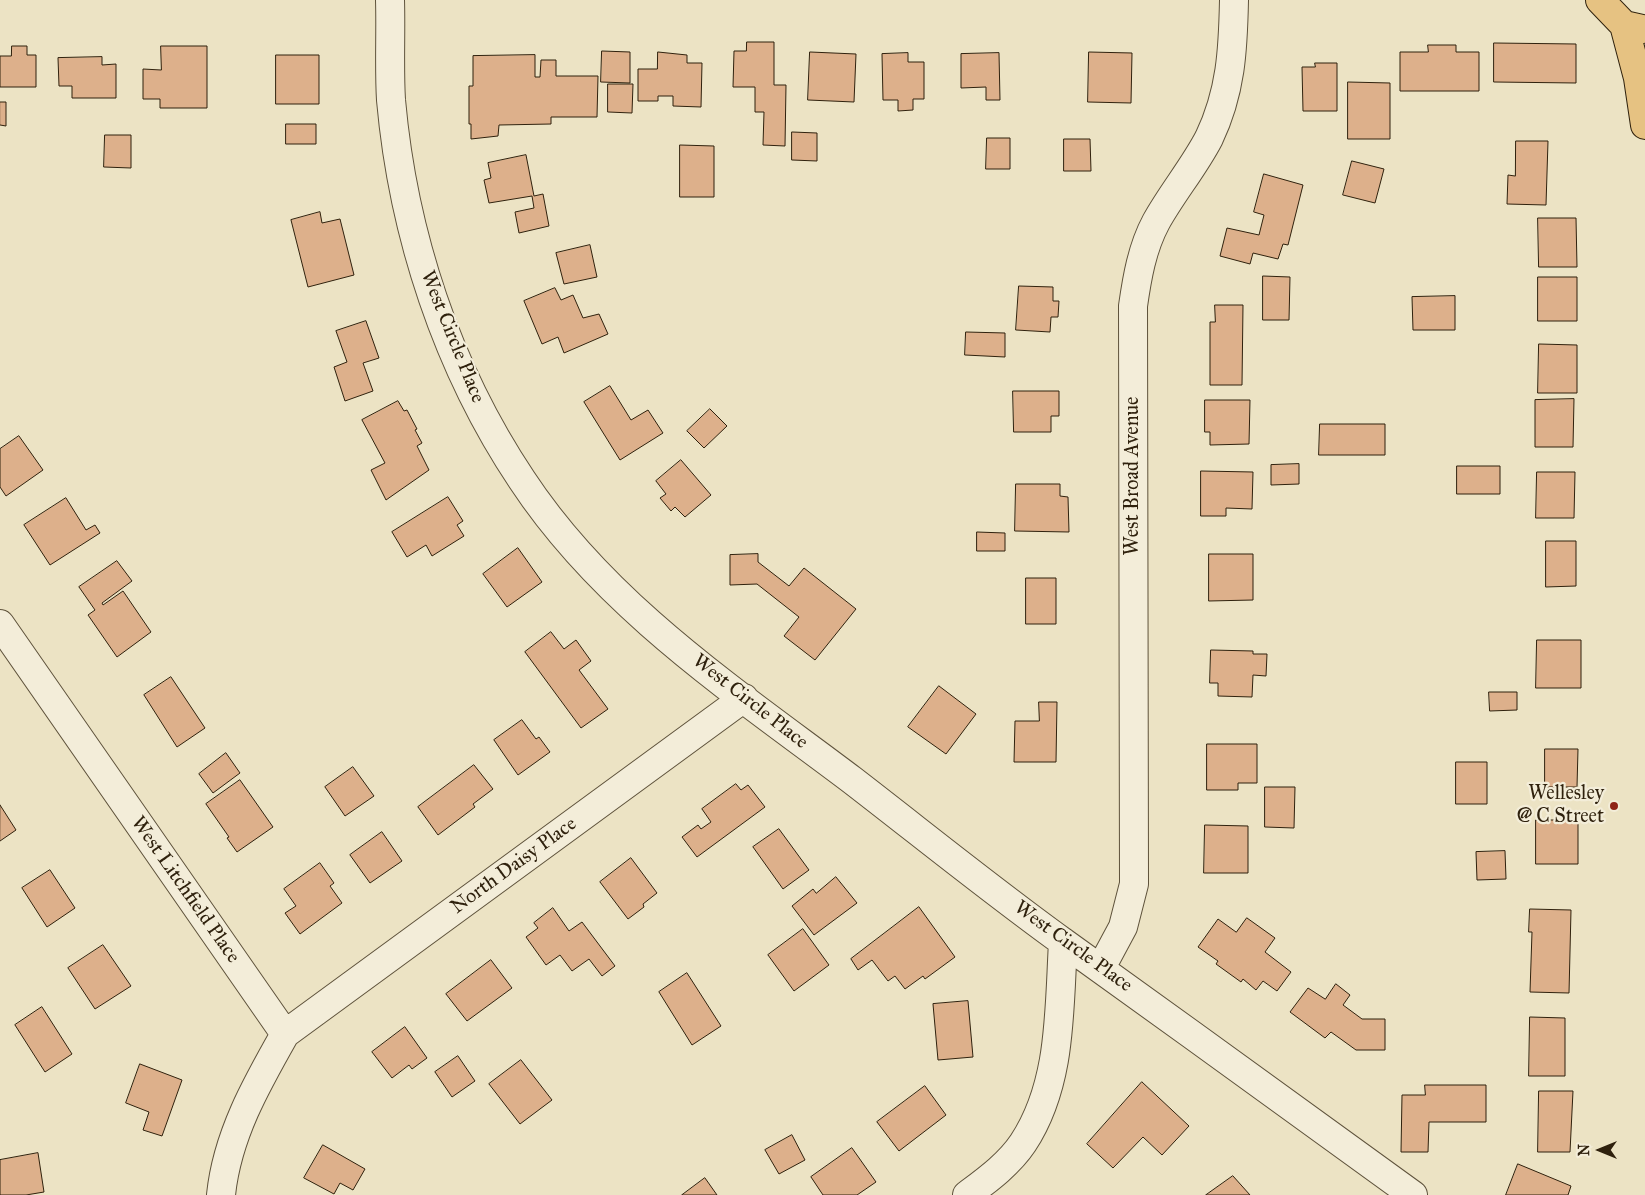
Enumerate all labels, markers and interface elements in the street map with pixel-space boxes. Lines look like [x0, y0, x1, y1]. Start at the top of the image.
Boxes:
street label: West Circle Place [415, 268, 489, 406]
street label: West Broad Avenue [1121, 397, 1145, 555]
street label: West Circle Place [687, 649, 813, 755]
place label: Wellesley @ C Street [1517, 782, 1604, 829]
marker: Wellesley @ C Street [1608, 800, 1620, 812]
street label: West Litchfield Place [125, 812, 245, 968]
street label: North Daisy Place [446, 812, 582, 920]
street label: West Circle Place [1009, 896, 1137, 998]
north arrow [1575, 1125, 1625, 1175]
text: N [1576, 1144, 1593, 1156]

